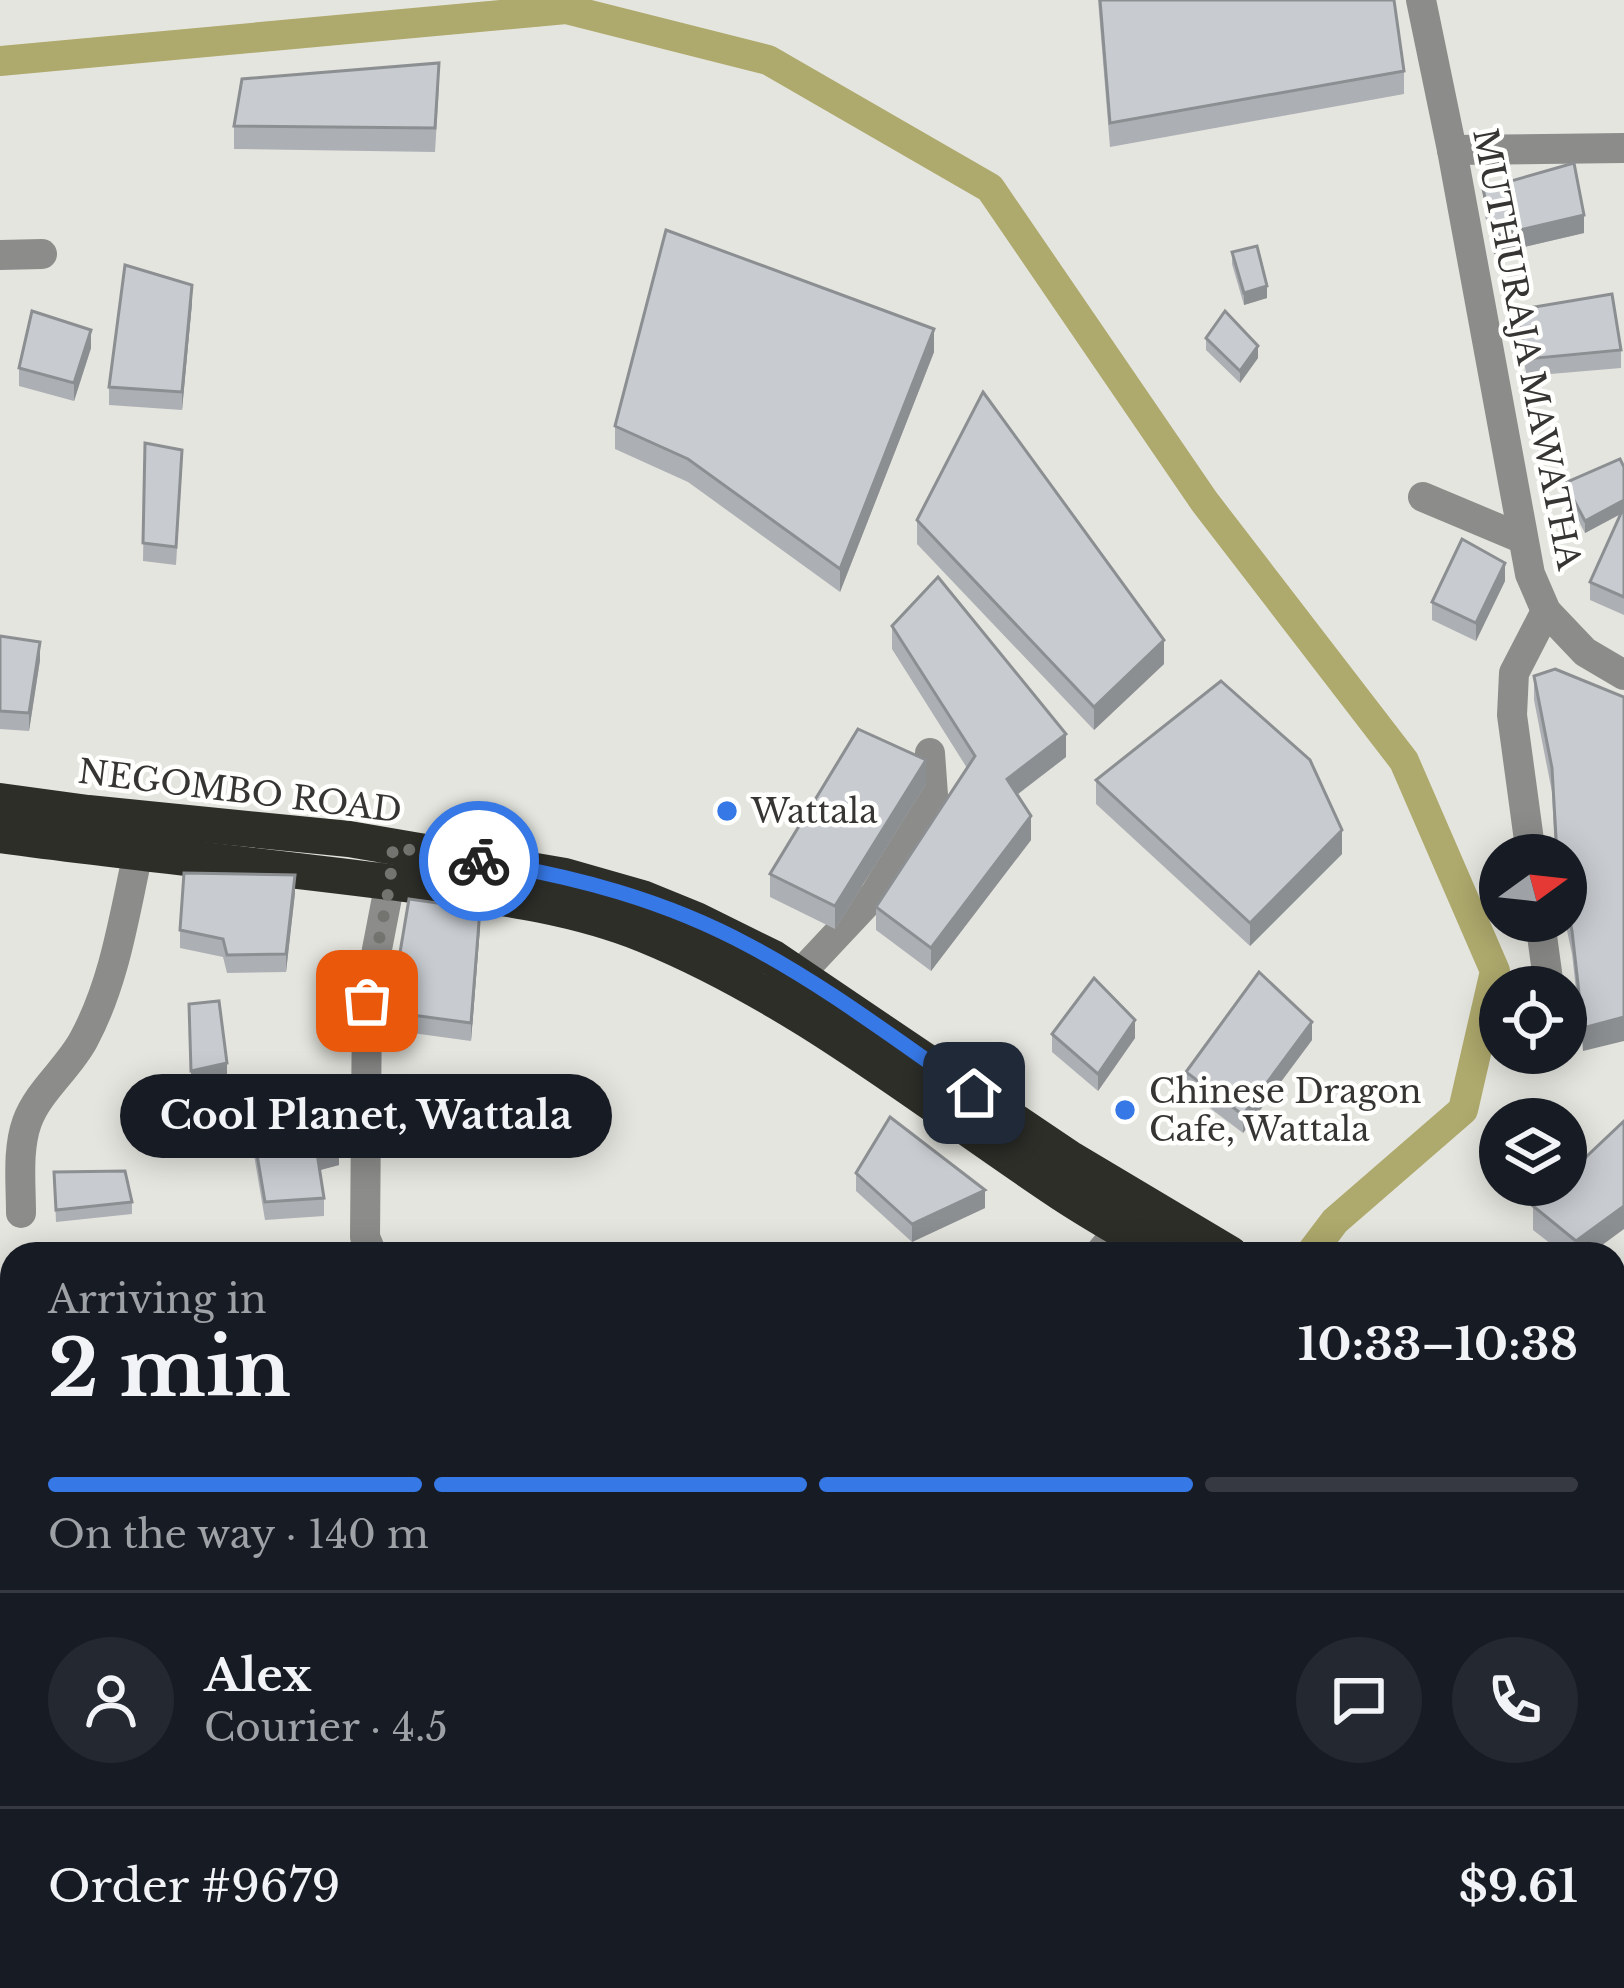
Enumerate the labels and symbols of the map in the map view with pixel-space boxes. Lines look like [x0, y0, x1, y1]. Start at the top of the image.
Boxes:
street label: MUTHURAJA MAWATHA [1464, 125, 1590, 574]
street label: NEGOMBO ROAD [76, 751, 404, 831]
place label: Wattala [750, 791, 878, 832]
marker: Wattala [714, 798, 740, 824]
courier [419, 801, 539, 921]
north arrow [1479, 834, 1587, 942]
pin [316, 950, 418, 1052]
pin [923, 1042, 1025, 1144]
place label: Chinese Dragon Cafe, Wattala [1149, 1071, 1422, 1150]
callout: Cool Planet, Wattala [121, 1073, 613, 1157]
marker: Chinese Dragon Cafe, Wattala [1112, 1097, 1138, 1123]

